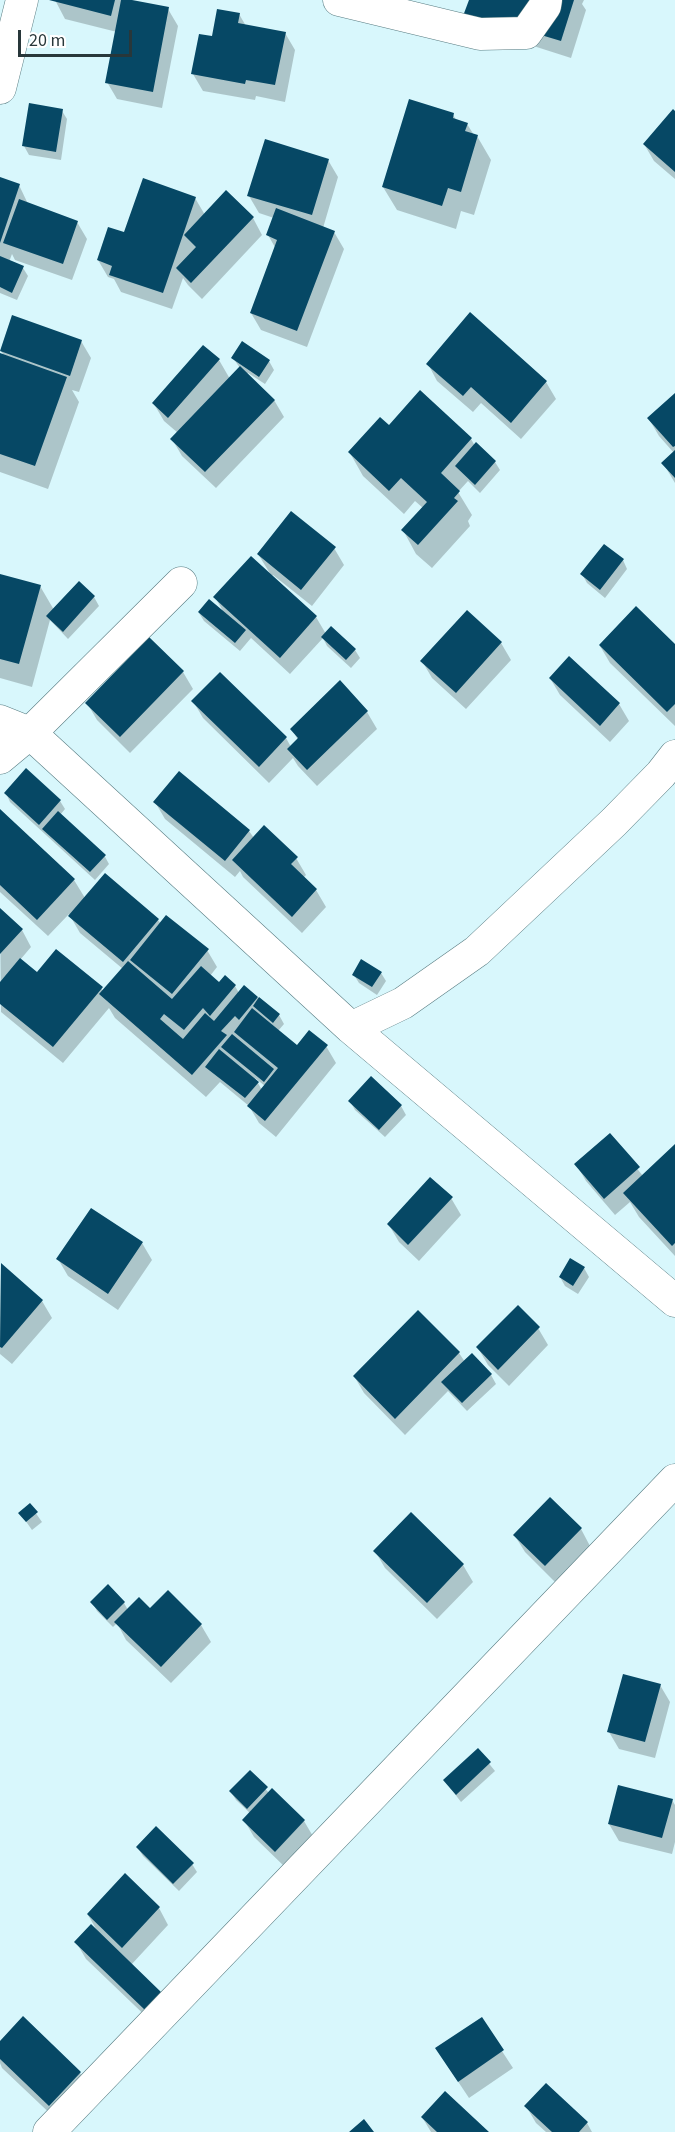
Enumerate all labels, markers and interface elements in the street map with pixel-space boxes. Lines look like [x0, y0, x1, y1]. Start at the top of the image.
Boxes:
scale bar [21, 18, 135, 56]
text: 20 m [29, 28, 65, 53]

